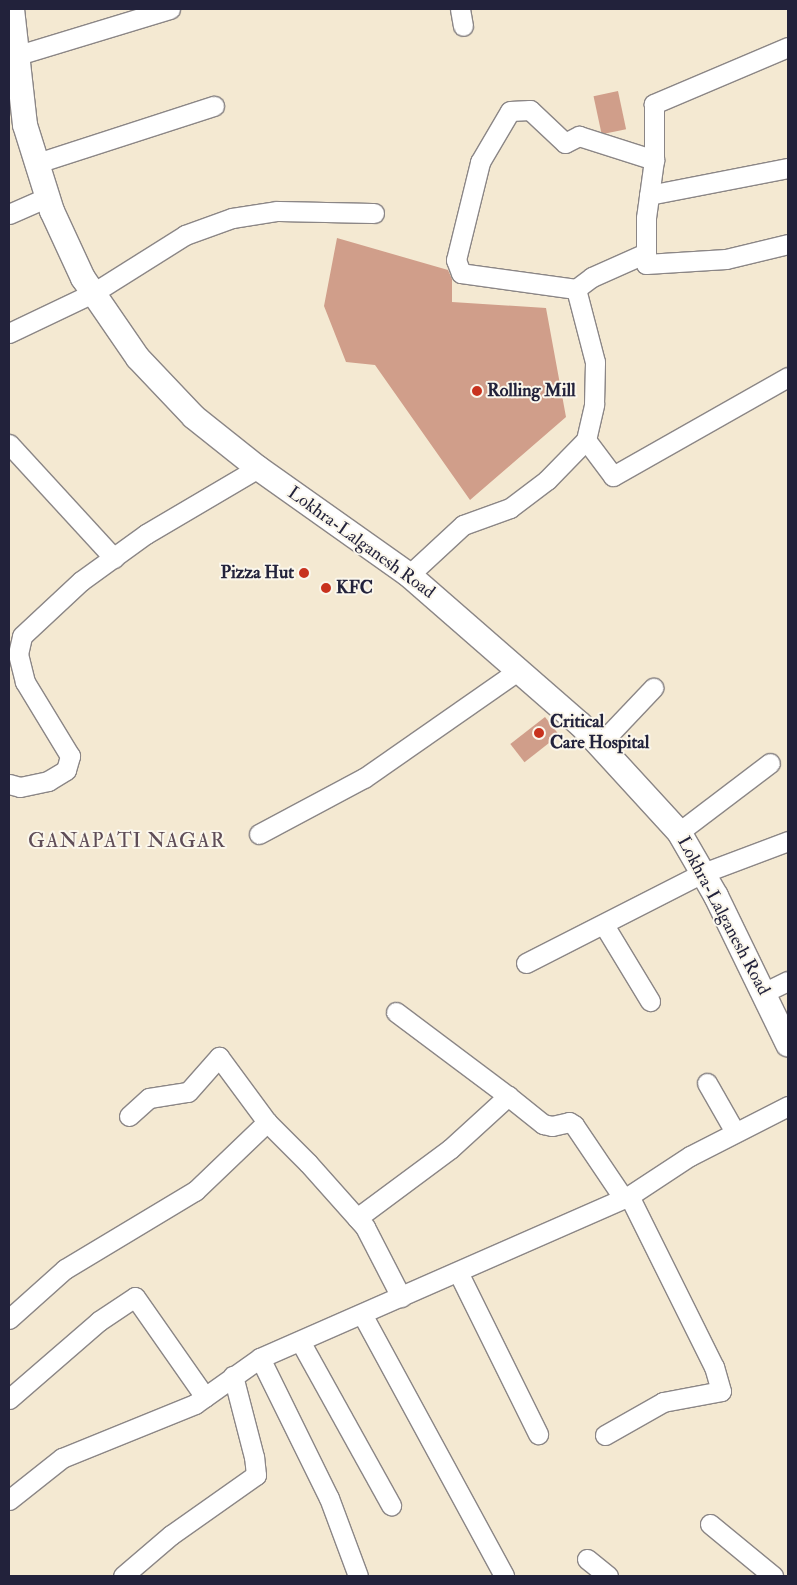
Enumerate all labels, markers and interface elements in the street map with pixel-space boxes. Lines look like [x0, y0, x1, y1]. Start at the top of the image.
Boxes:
place label: Rolling Mill [487, 380, 576, 402]
marker: Rolling Mill [471, 385, 483, 397]
street label: Lokhra-Lalganesh Road [283, 482, 439, 604]
place label: Pizza Hut [220, 562, 294, 584]
marker: Pizza Hut [298, 567, 310, 579]
place label: KFC [336, 577, 373, 599]
marker: KFC [320, 582, 332, 594]
place label: Critical Care Hospital [550, 712, 649, 754]
marker: Critical Care Hospital [532, 726, 546, 740]
district label: GANAPATI NAGAR [26, 828, 228, 852]
street label: Lokhra-Lalganesh Road [672, 833, 774, 999]

